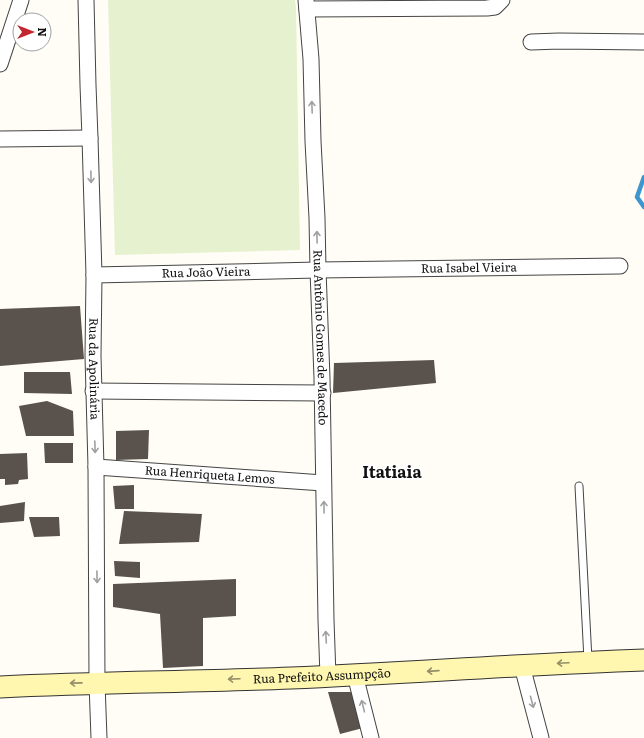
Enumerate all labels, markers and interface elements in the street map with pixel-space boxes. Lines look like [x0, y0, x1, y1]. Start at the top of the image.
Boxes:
north arrow [12, 12, 52, 52]
text: N [35, 27, 51, 37]
one-way arrow [308, 101, 316, 114]
one-way arrow [87, 170, 95, 183]
one-way arrow [313, 231, 321, 244]
street label: Rua Antônio Gomes de Macedo [310, 250, 333, 426]
street label: Rua Isabel Vieira [421, 257, 518, 277]
street label: Rua João Vieira [161, 261, 251, 281]
street label: Rua da Apolinária [85, 318, 105, 421]
one-way arrow [91, 440, 99, 453]
district label: Itatiaia [362, 459, 422, 483]
street label: Rua Henriqueta Lemos [144, 460, 276, 488]
one-way arrow [320, 501, 328, 514]
one-way arrow [93, 570, 101, 583]
one-way arrow [323, 631, 330, 644]
one-way arrow [557, 660, 570, 667]
street label: Rua Prefeito Assumpção [253, 663, 391, 687]
one-way arrow [427, 667, 440, 674]
one-way arrow [228, 676, 241, 683]
one-way arrow [70, 680, 83, 687]
one-way arrow [528, 695, 536, 708]
one-way arrow [359, 700, 366, 713]

